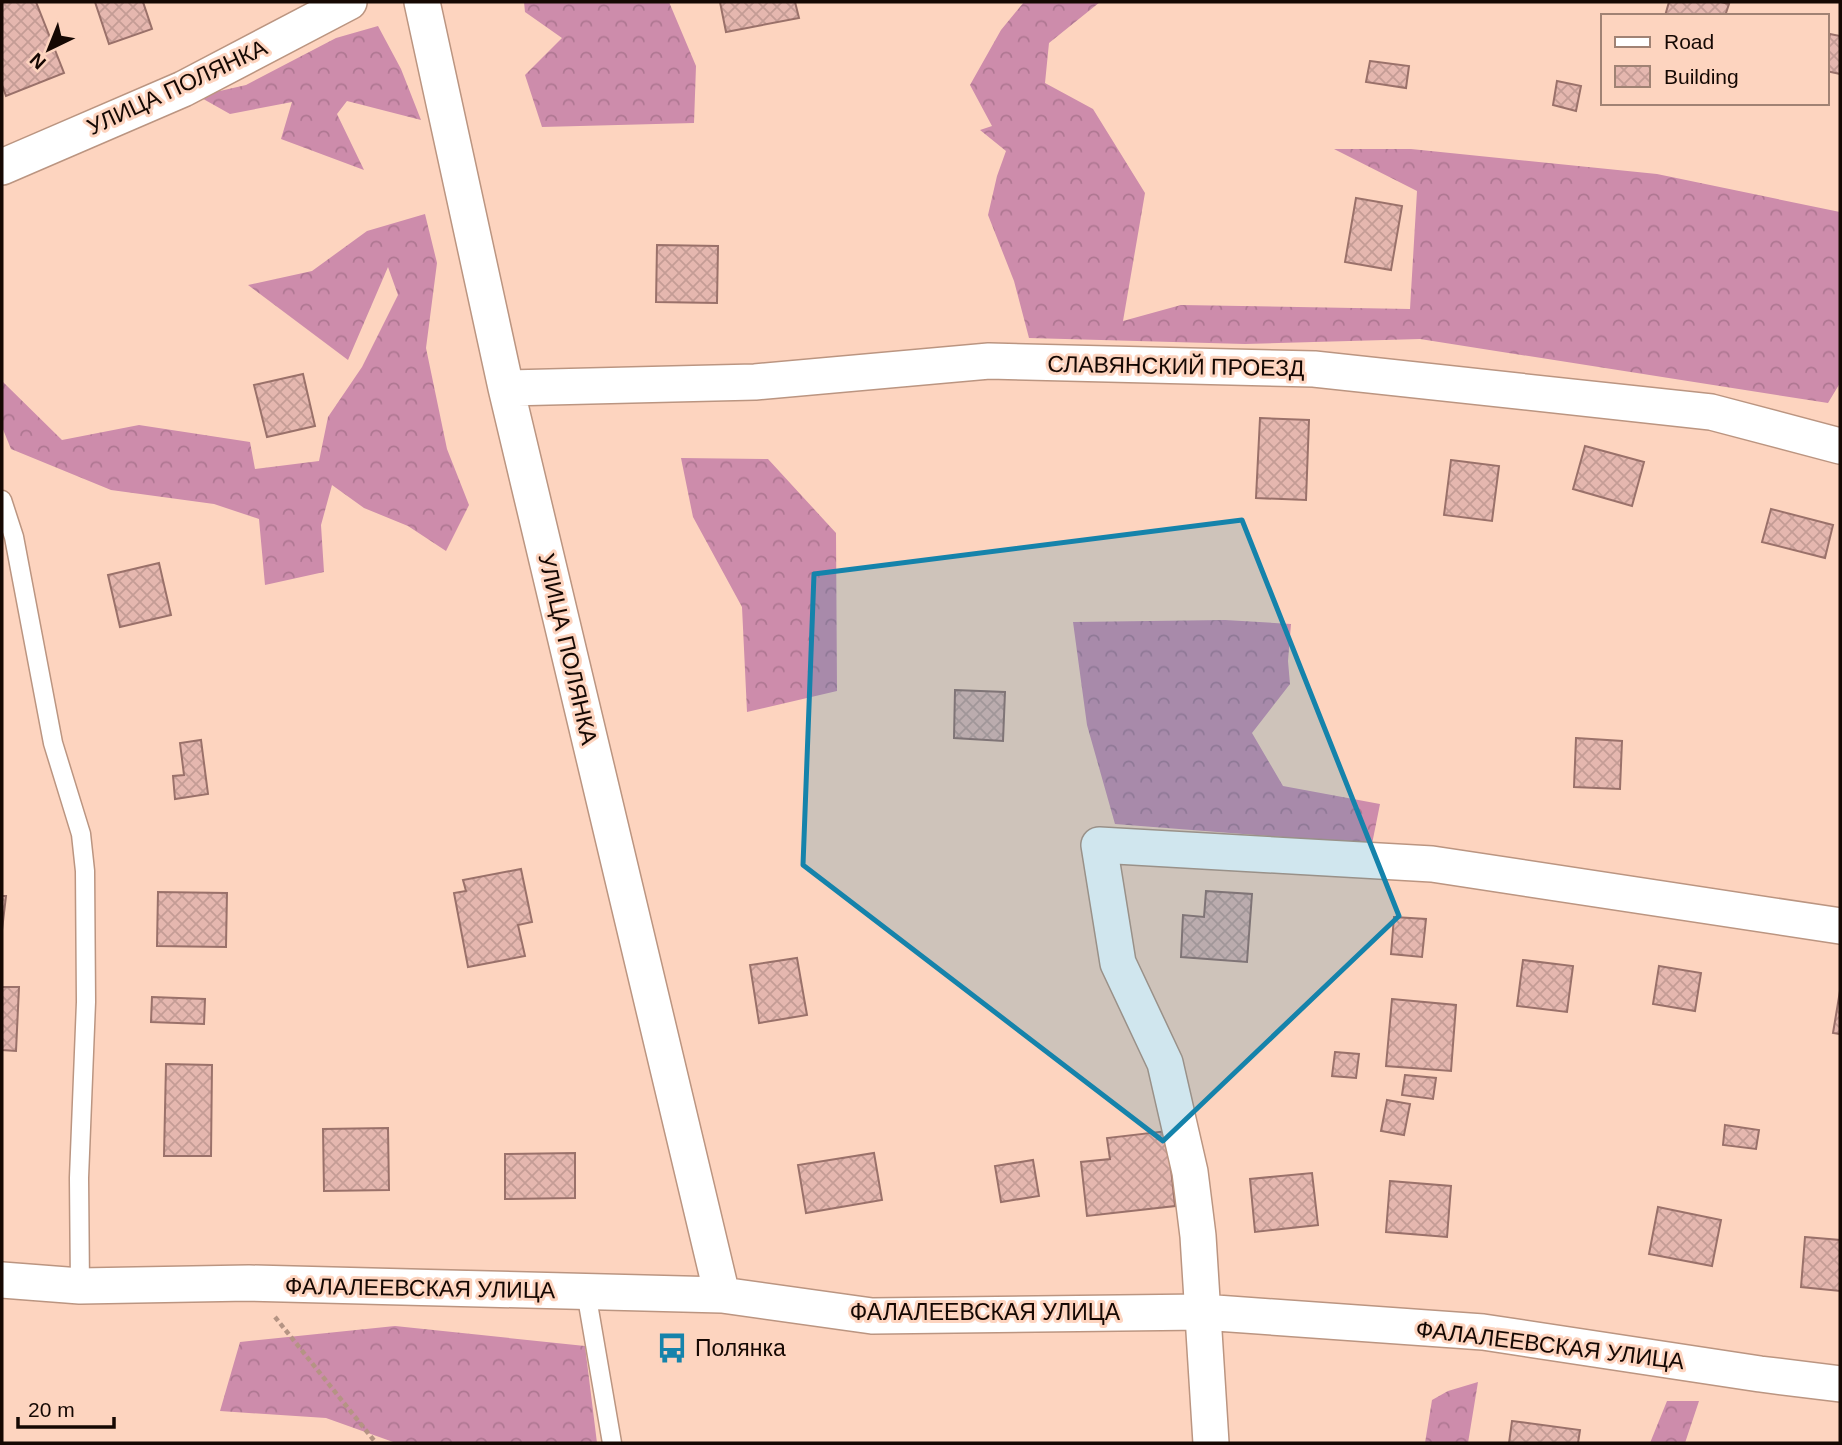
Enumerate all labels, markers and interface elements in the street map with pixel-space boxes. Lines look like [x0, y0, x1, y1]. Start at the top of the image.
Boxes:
north arrow [14, 14, 84, 84]
legend [1601, 14, 1828, 105]
text: Road [1664, 30, 1714, 53]
street label: УЛИЦА ПОЛЯНКА [83, 34, 272, 140]
text: N [26, 49, 50, 73]
text: Building [1664, 65, 1739, 88]
street label: СЛАВЯНСКИЙ ПРОЕЗД [1047, 350, 1305, 381]
street label: УЛИЦА ПОЛЯНКА [533, 551, 603, 748]
street label: ФАЛАЛЕЕВСКАЯ УЛИЦА [285, 1273, 556, 1303]
street label: ФАЛАЛЕЕВСКАЯ УЛИЦА [850, 1299, 1121, 1325]
street label: ФАЛАЛЕЕВСКАЯ УЛИЦА [1414, 1316, 1686, 1374]
bus stop icon: Полянка [655, 1331, 689, 1365]
place label: Полянка [695, 1335, 786, 1361]
scale bar [18, 1386, 114, 1430]
text: 20 m [28, 1398, 75, 1421]

